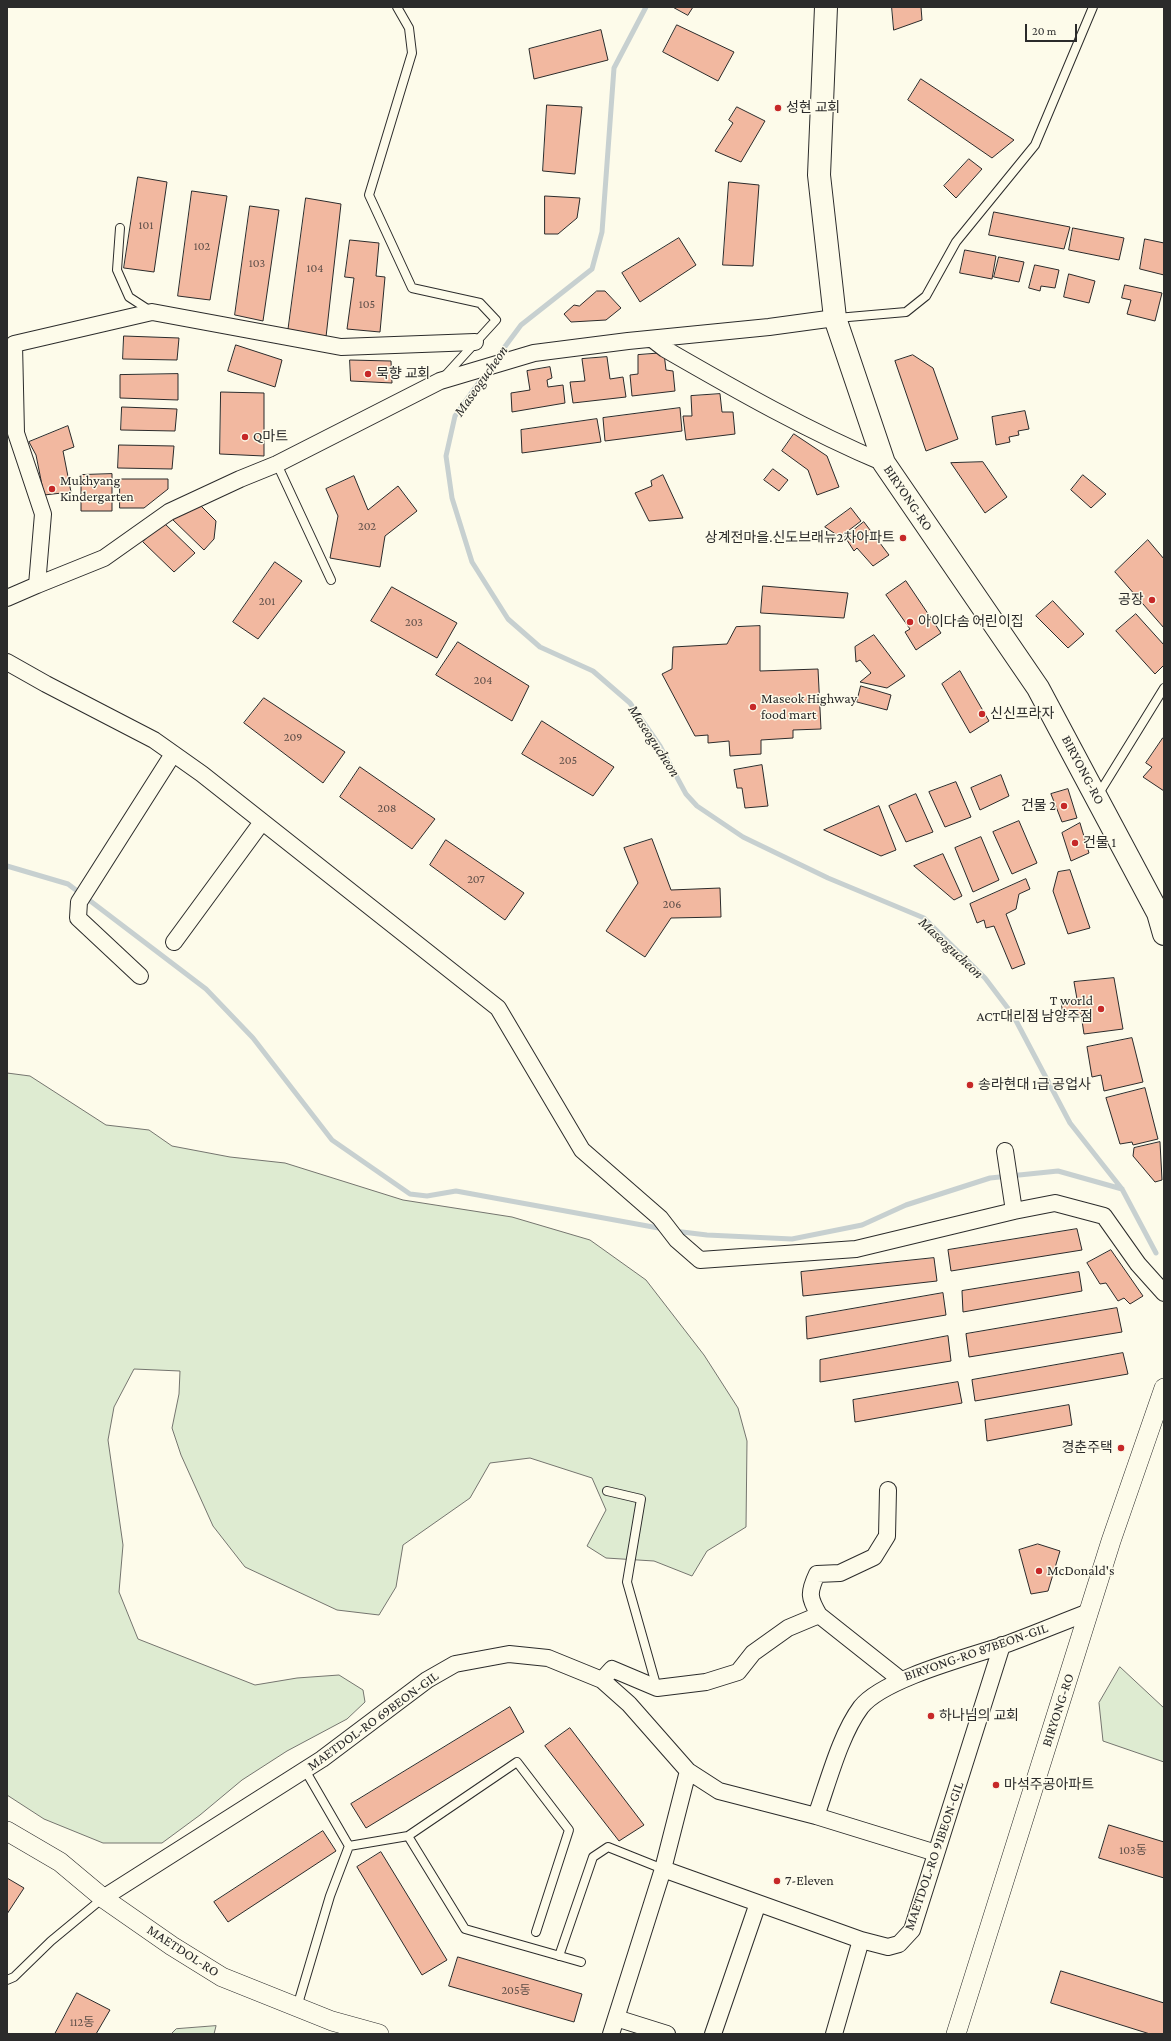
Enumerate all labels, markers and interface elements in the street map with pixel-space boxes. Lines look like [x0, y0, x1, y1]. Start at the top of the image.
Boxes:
scale bar [1027, 16, 1079, 42]
text: 20 m [1032, 24, 1056, 38]
place label: 성현 교회 [786, 100, 840, 116]
marker: 성현 교회 [773, 103, 783, 113]
house number: 101 [139, 218, 153, 232]
house number: 102 [194, 239, 210, 253]
house number: 103 [249, 256, 265, 270]
house number: 104 [307, 261, 323, 275]
house number: 105 [359, 297, 375, 311]
water label: Maseogucheon [450, 342, 512, 420]
place label: 묵향 교회 [376, 366, 430, 382]
marker: 묵향 교회 [363, 369, 373, 379]
place label: Q마트 [253, 429, 288, 445]
marker: Q마트 [240, 432, 250, 442]
street label: BIRYONG-RO [880, 462, 936, 534]
place label: Mukhyang Kindergarten [60, 473, 134, 506]
marker: Mukhyang Kindergarten [47, 484, 57, 494]
house number: 202 [358, 519, 376, 533]
place label: 상계전마을.신도브래뉴2차아파트 [705, 530, 895, 546]
marker: 상계전마을.신도브래뉴2차아파트 [898, 533, 908, 543]
place label: 공장 [1118, 592, 1144, 608]
house number: 201 [259, 594, 275, 608]
marker: 공장 [1147, 595, 1157, 605]
place label: 아이다솜 어린이집 [918, 614, 1024, 630]
house number: 203 [405, 615, 423, 629]
marker: 아이다솜 어린이집 [905, 617, 915, 627]
house number: 204 [474, 673, 492, 687]
place label: Maseok Highway food mart [761, 691, 857, 724]
water label: Maseogucheon [624, 701, 684, 781]
marker: Maseok Highway food mart [748, 702, 758, 712]
place label: 신신프라자 [990, 706, 1054, 722]
marker: 신신프라자 [977, 709, 987, 719]
house number: 209 [284, 730, 302, 744]
street label: BIRYONG-RO [1058, 733, 1108, 807]
house number: 205 [559, 753, 577, 767]
place label: 건물 2 [1021, 798, 1056, 814]
house number: 208 [378, 801, 396, 815]
marker: 건물 2 [1059, 801, 1069, 811]
place label: 건물 1 [1083, 835, 1116, 851]
marker: 건물 1 [1070, 838, 1080, 848]
house number: 207 [467, 872, 485, 886]
house number: 206 [663, 897, 681, 911]
water label: Maseogucheon [915, 913, 987, 983]
place label: T world ACT대리점 남양주점 [976, 993, 1093, 1026]
marker: T world ACT대리점 남양주점 [1096, 1004, 1106, 1014]
place label: 송라현대 1급 공업사 [978, 1077, 1091, 1093]
marker: 송라현대 1급 공업사 [965, 1080, 975, 1090]
place label: 경춘주택 [1061, 1440, 1113, 1456]
marker: 경춘주택 [1116, 1443, 1126, 1453]
place label: McDonald's [1047, 1563, 1114, 1579]
marker: McDonald's [1034, 1566, 1044, 1576]
street label: BIRYONG-RO 87BEON-GIL [902, 1619, 1050, 1685]
street label: MAETDOL-RO 69BEON-GIL [304, 1668, 442, 1774]
street label: BIRYONG-RO [1038, 1671, 1078, 1749]
place label: 하나님의 교회 [939, 1708, 1019, 1724]
marker: 하나님의 교회 [926, 1711, 936, 1721]
place label: 마석주공아파트 [1004, 1777, 1094, 1793]
street label: MAETDOL-RO 91BEON-GIL [901, 1780, 967, 1932]
marker: 마석주공아파트 [991, 1780, 1001, 1790]
house number: 103동 [1119, 1843, 1147, 1857]
place label: 7-Eleven [785, 1873, 834, 1889]
marker: 7-Eleven [772, 1876, 782, 1886]
street label: MAETDOL-RO [144, 1921, 222, 1981]
house number: 205동 [501, 1983, 531, 1997]
house number: 112동 [70, 2015, 94, 2029]

